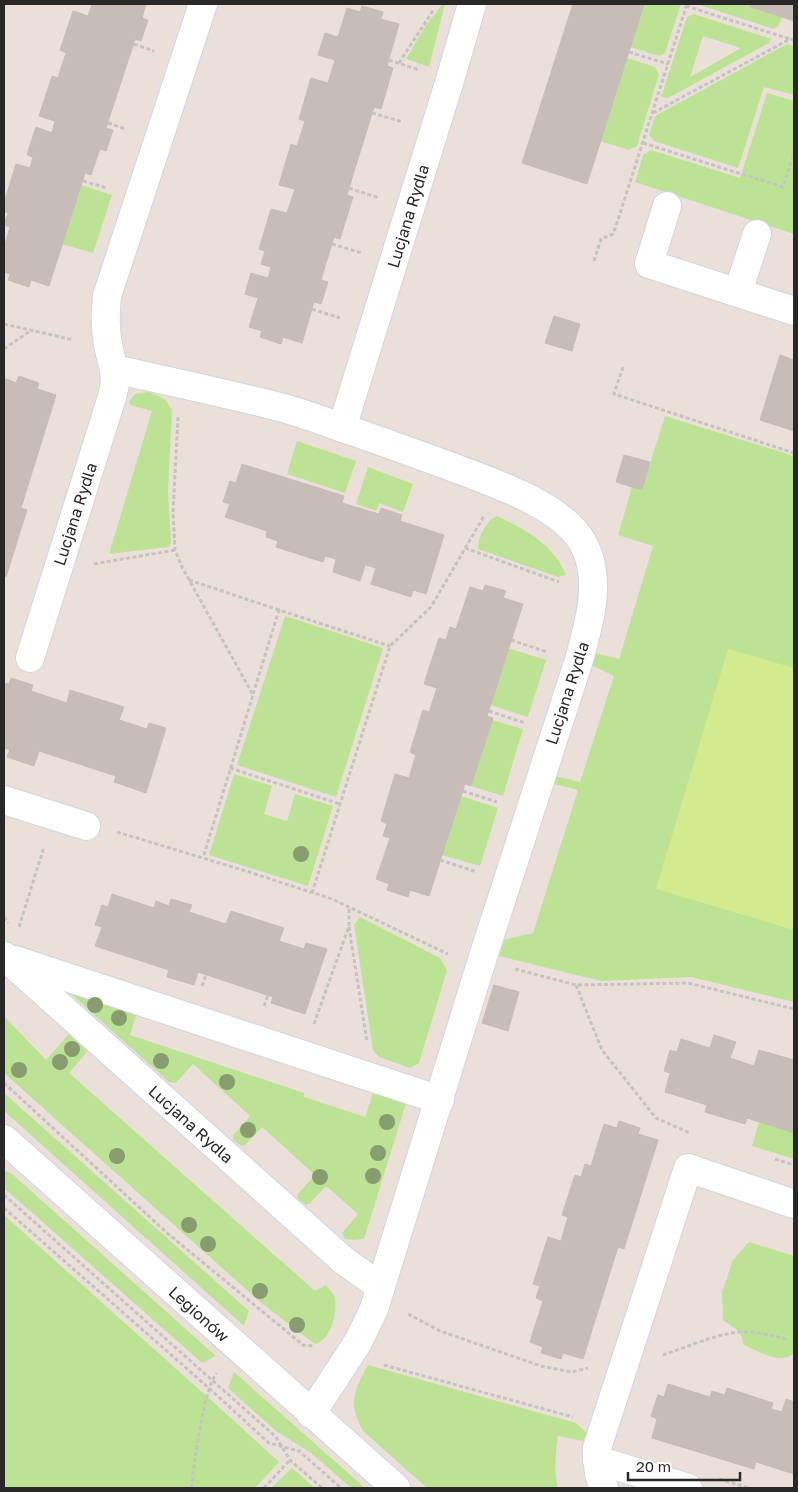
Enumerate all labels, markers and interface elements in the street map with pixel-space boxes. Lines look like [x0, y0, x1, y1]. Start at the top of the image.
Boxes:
street label: Lucjana Rydla [383, 162, 433, 270]
street label: Lucjana Rydla [49, 460, 101, 568]
street label: Lucjana Rydla [541, 639, 593, 747]
street label: Lucjana Rydla [145, 1081, 237, 1167]
street label: Legionów [165, 1282, 233, 1346]
scale bar [628, 1450, 740, 1482]
text: 20 m [636, 1457, 671, 1475]

